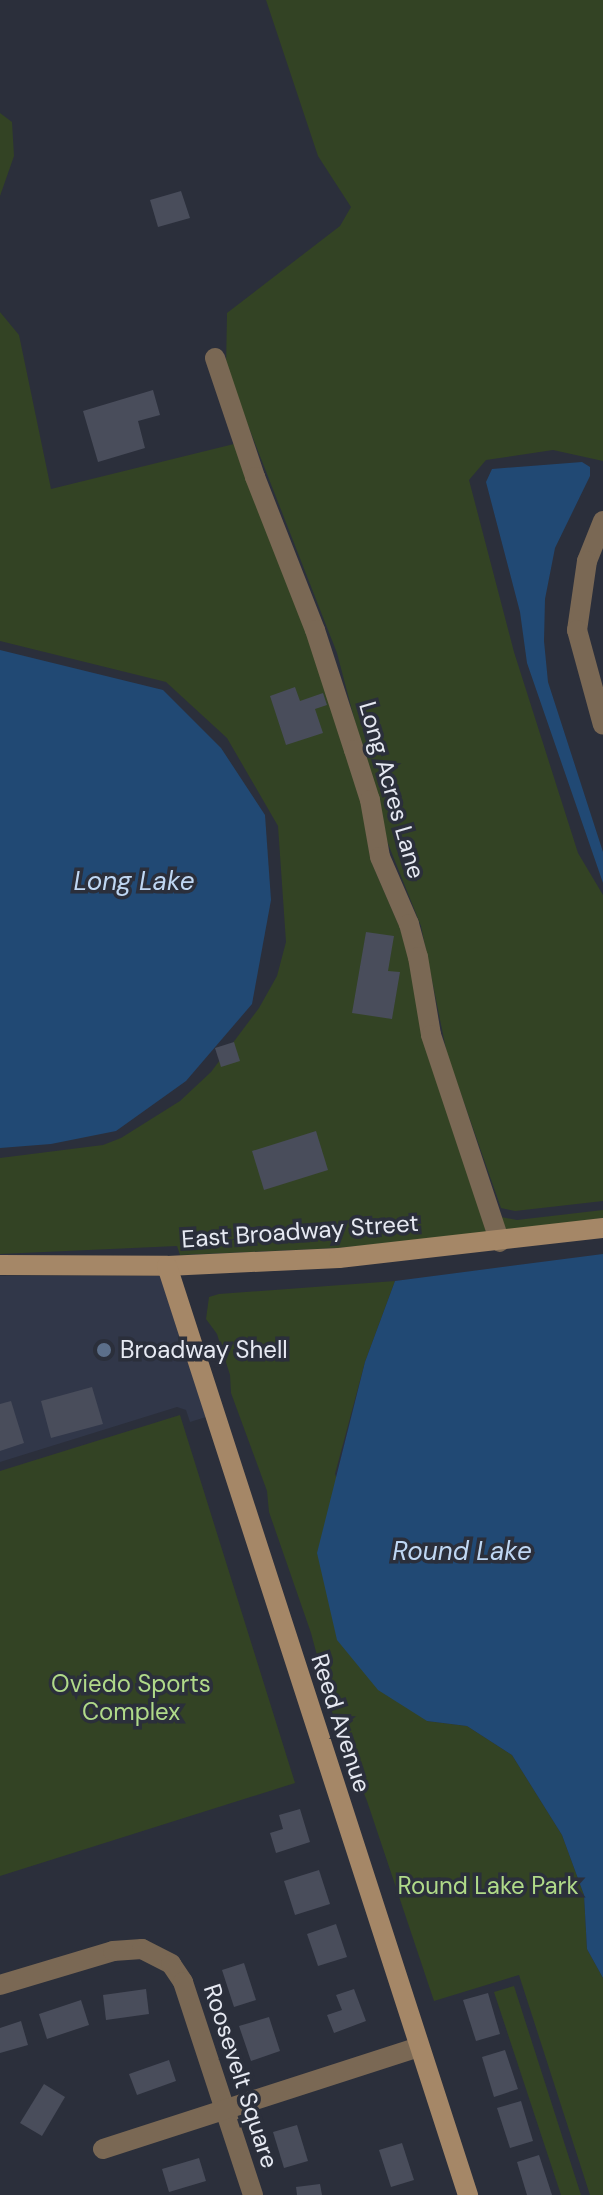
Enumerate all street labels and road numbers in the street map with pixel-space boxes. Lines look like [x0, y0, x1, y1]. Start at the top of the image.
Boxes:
street label: Long Acres Lane [353, 698, 431, 882]
street label: East Broadway Street [181, 1208, 419, 1254]
street label: Reed Avenue [305, 1650, 377, 1796]
street label: Roosevelt Square [198, 1980, 284, 2172]

